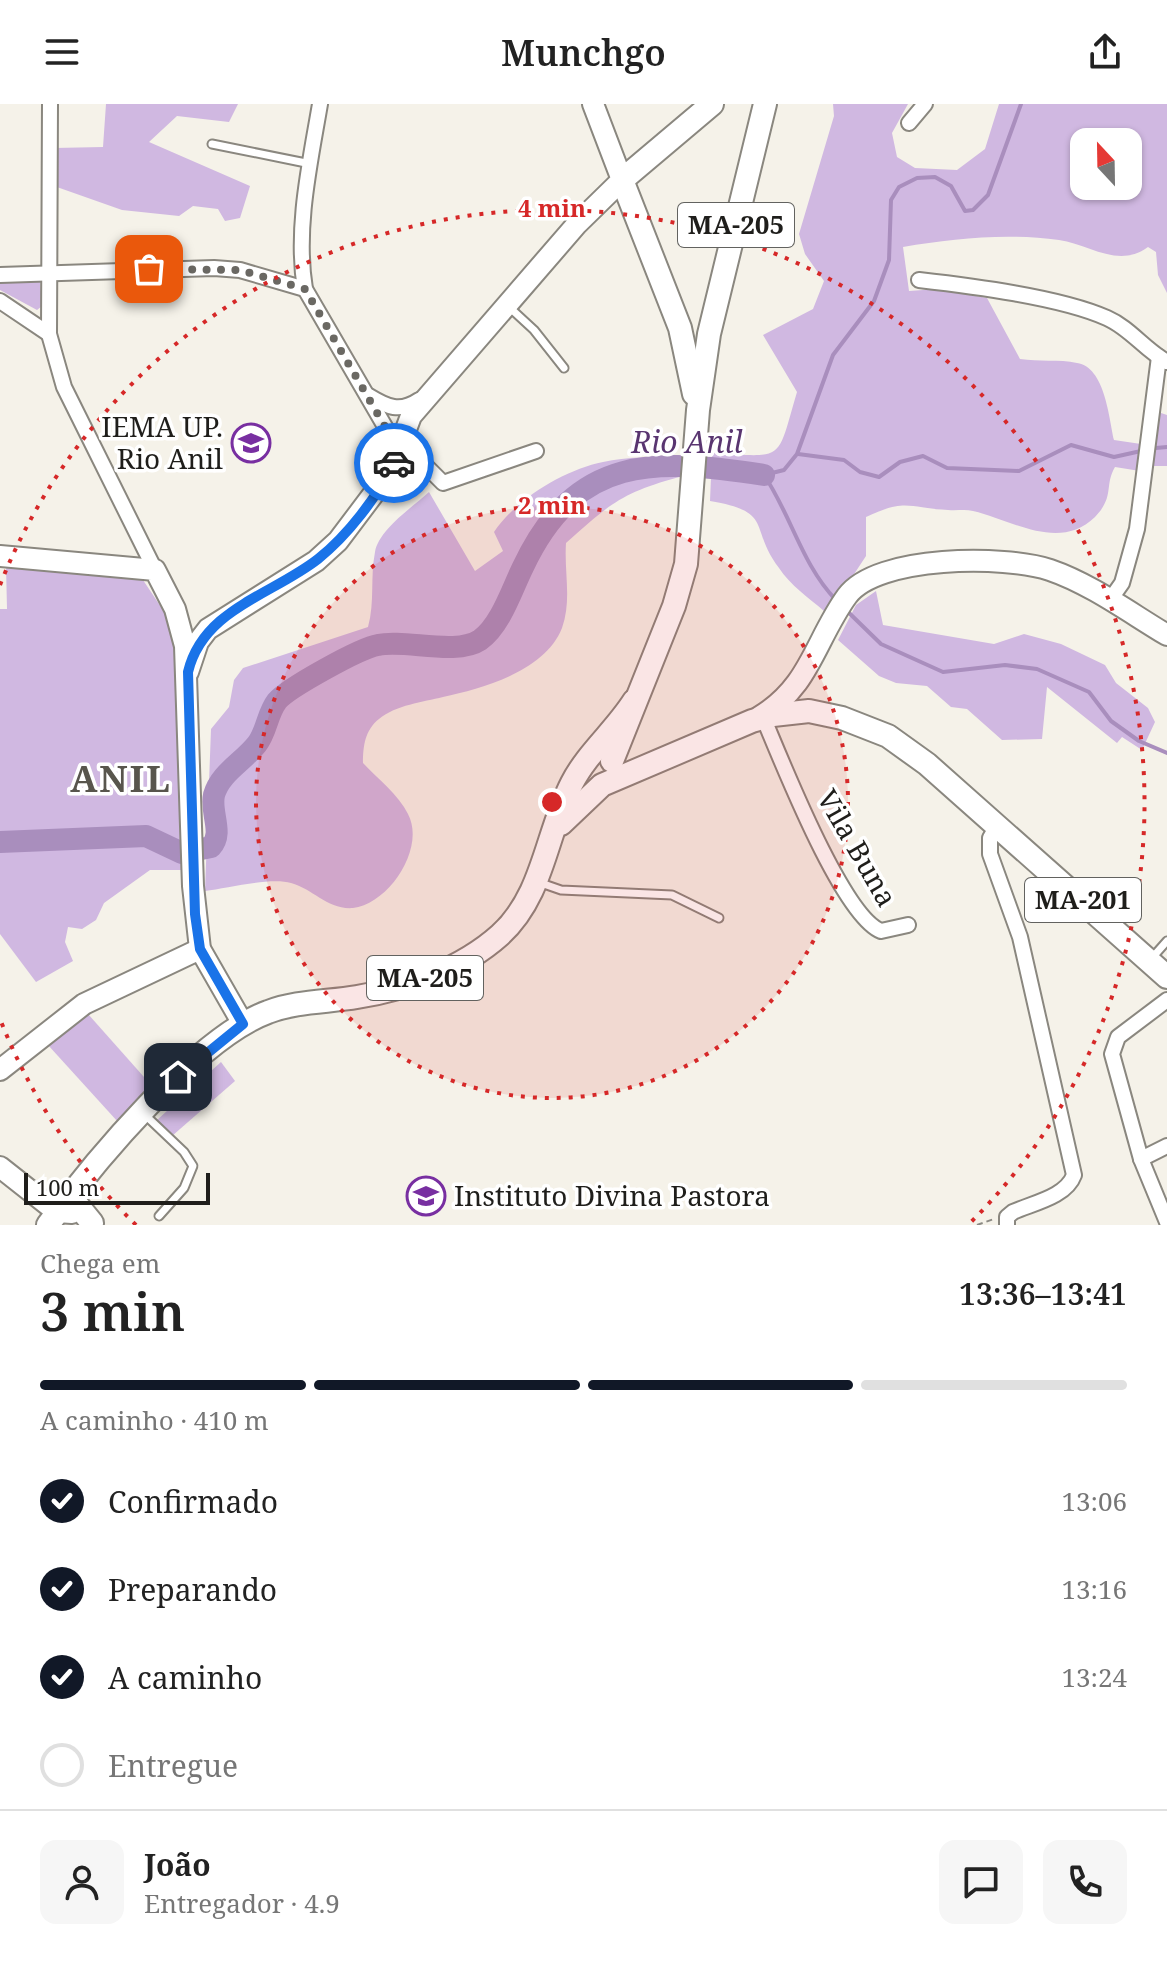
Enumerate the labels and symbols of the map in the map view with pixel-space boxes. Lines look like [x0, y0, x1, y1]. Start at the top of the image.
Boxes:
north arrow [1070, 128, 1142, 200]
text: 4 min [518, 191, 586, 224]
road number: MA-205 [678, 203, 794, 247]
pin [115, 235, 183, 303]
place label: IEMA UP. Rio Anil [101, 407, 223, 477]
water label: Rio Anil [630, 421, 743, 462]
school or university icon: IEMA UP. Rio Anil [230, 422, 272, 464]
courier [354, 423, 434, 503]
text: 2 min [518, 488, 586, 521]
district label: ANIL [70, 754, 172, 803]
street label: Vila Buna [809, 782, 907, 913]
centre of rings [538, 788, 566, 816]
road number: MA-201 [1025, 878, 1141, 922]
road number: MA-205 [367, 956, 483, 1000]
pin [144, 1043, 212, 1111]
scale bar [24, 1169, 210, 1205]
school or university icon: Instituto Divina Pastora [405, 1175, 447, 1217]
place label: Instituto Divina Pastora [454, 1176, 770, 1214]

